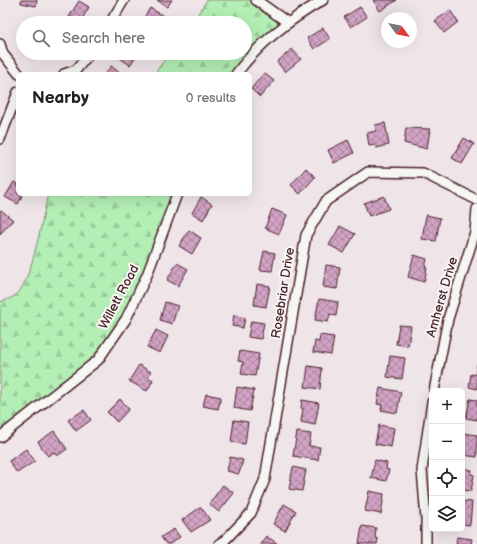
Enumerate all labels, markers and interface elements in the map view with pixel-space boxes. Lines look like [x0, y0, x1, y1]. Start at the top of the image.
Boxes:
north arrow [381, 12, 417, 48]
search box [16, 16, 252, 60]
icon: search [30, 27, 52, 49]
text: Search here [62, 29, 145, 48]
text: Nearby [32, 88, 89, 108]
text: 0 results [186, 90, 236, 106]
street label: Rosebriar Drive [268, 246, 298, 340]
street label: Amherst Drive [423, 255, 461, 339]
street label: Willett Road [95, 262, 143, 332]
map controls [429, 388, 465, 532]
button: + [429, 388, 465, 424]
button: − [429, 424, 465, 460]
button: locate [429, 460, 465, 496]
button: layers [429, 496, 465, 532]

